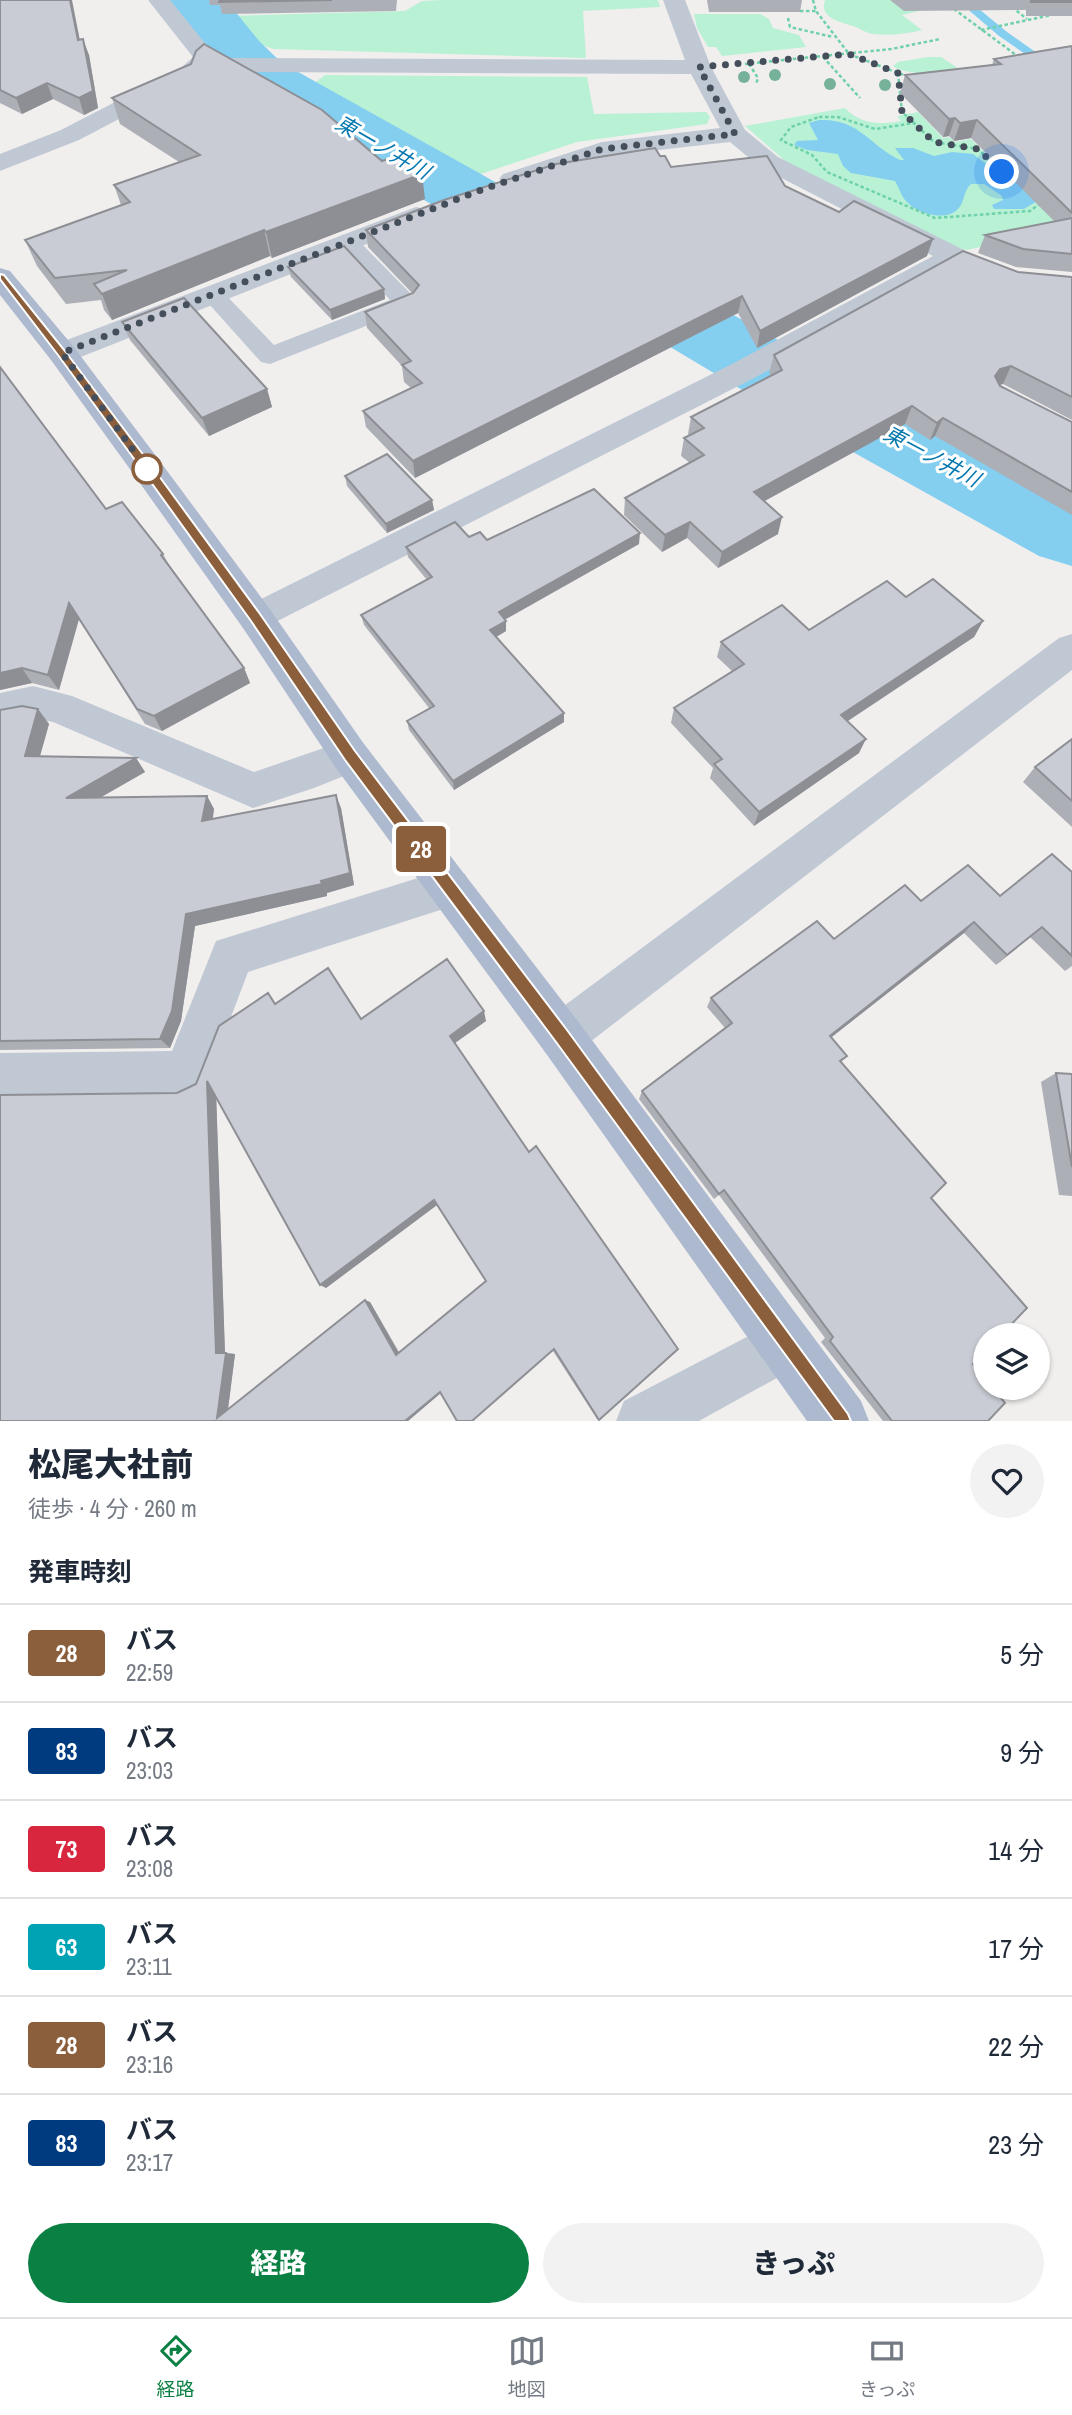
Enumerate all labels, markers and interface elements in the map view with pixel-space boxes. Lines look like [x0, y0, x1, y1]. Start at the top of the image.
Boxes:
water label: 東一ノ井川 [330, 108, 437, 187]
your location [984, 154, 1019, 189]
water label: 東一ノ井川 [879, 419, 987, 494]
unlabelled marker [132, 454, 162, 484]
line badge: 28 [390, 826, 452, 872]
text: 28 [410, 833, 432, 865]
map controls [973, 1323, 1050, 1400]
button: layers [973, 1323, 1050, 1400]
text: 松尾大社前 [28, 1442, 193, 1486]
button: heart [970, 1444, 1044, 1518]
text: 徒歩 · 4 分 · 260 m [28, 1493, 197, 1524]
text: 発車時刻 [28, 1554, 132, 1589]
text: バス [126, 1622, 178, 1657]
text: 28 [56, 1637, 77, 1669]
text: 5 分 [1000, 1637, 1044, 1672]
text: 22:59 [126, 1657, 173, 1688]
text: バス [126, 1720, 178, 1755]
text: 83 [56, 1735, 77, 1767]
text: 9 分 [1000, 1735, 1044, 1770]
text: 23:03 [126, 1755, 173, 1786]
text: バス [126, 1818, 178, 1853]
text: 73 [56, 1833, 77, 1865]
text: 14 分 [988, 1833, 1044, 1868]
text: 23:08 [126, 1853, 173, 1884]
text: バス [126, 1916, 178, 1951]
text: 63 [56, 1931, 77, 1963]
text: 17 分 [988, 1931, 1044, 1966]
text: 23:11 [126, 1951, 172, 1982]
text: バス [126, 2014, 178, 2049]
text: 28 [56, 2029, 77, 2061]
text: 22 分 [988, 2029, 1044, 2064]
text: 23:16 [126, 2049, 173, 2080]
text: バス [126, 2112, 178, 2147]
text: 83 [56, 2127, 77, 2159]
text: 23 分 [988, 2127, 1044, 2162]
text: 23:17 [126, 2147, 173, 2178]
button: 経路 [28, 2223, 529, 2303]
button: きっぷ [543, 2223, 1044, 2303]
tab: 経路 [157, 2332, 195, 2402]
tab: 地図 [508, 2332, 546, 2402]
tab: きっぷ [859, 2332, 915, 2402]

